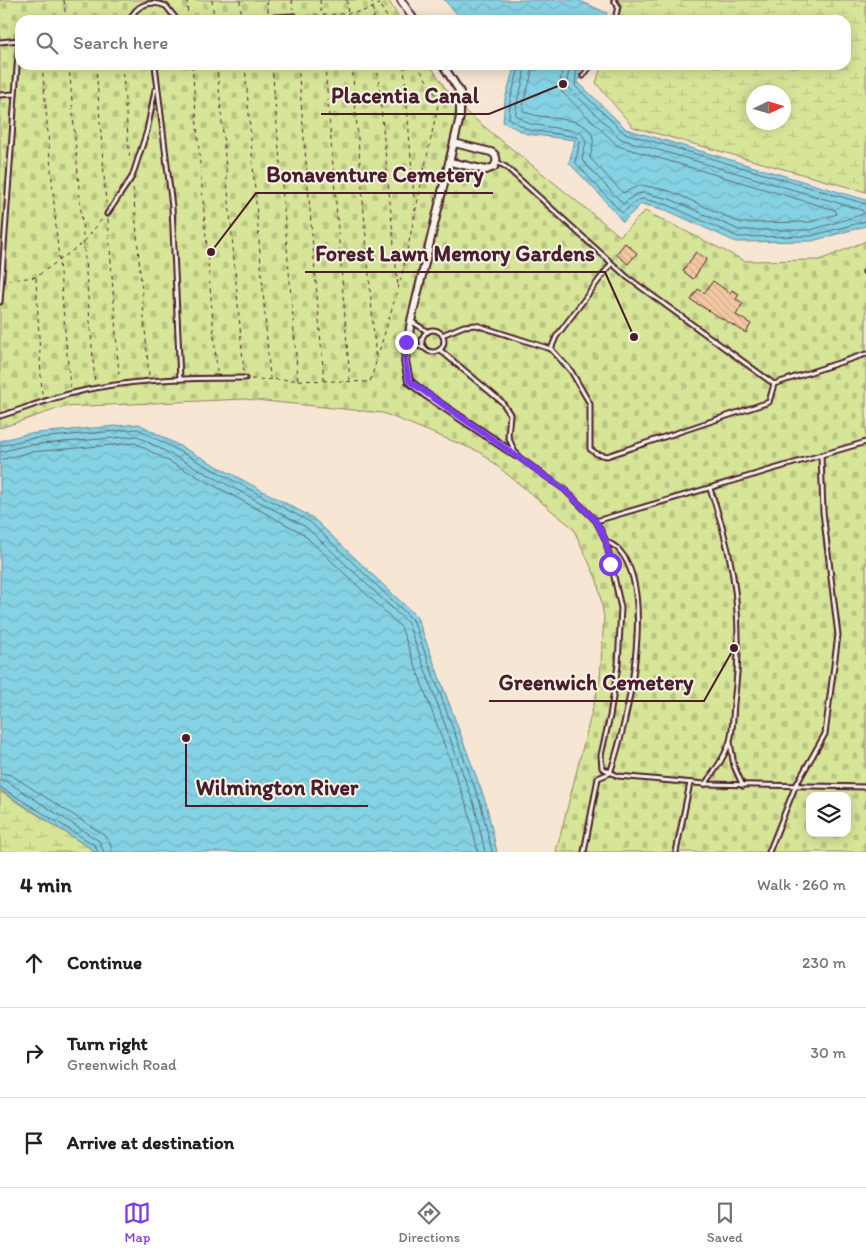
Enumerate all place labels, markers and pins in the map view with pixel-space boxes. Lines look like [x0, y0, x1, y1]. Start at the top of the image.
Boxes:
callout: Placentia Canal [321, 77, 489, 114]
callout: Bonaventure Cemetery [256, 156, 493, 193]
callout: Forest Lawn Memory Gardens [305, 235, 605, 272]
callout: Greenwich Cemetery [489, 664, 704, 701]
callout: Wilmington River [186, 769, 368, 806]

